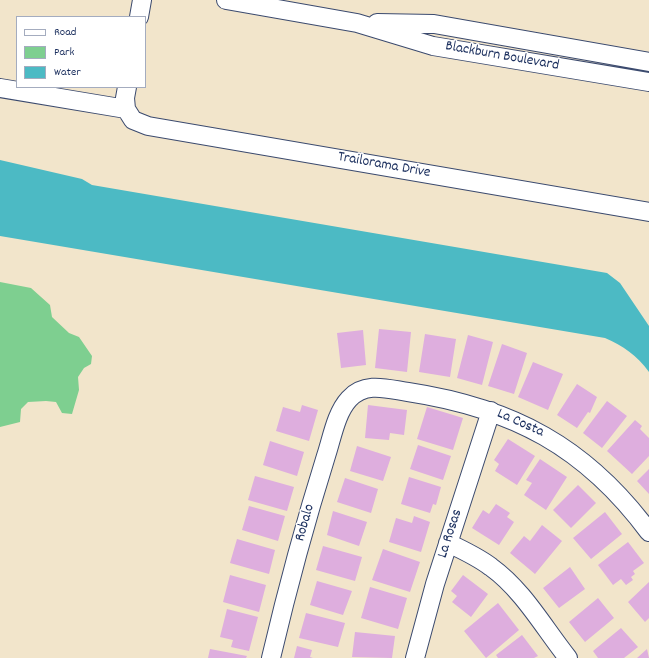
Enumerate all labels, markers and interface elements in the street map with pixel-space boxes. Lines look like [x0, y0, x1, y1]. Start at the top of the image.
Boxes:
legend [16, 16, 146, 88]
text: Road [54, 24, 76, 41]
street label: Blackburn Boulevard [444, 38, 560, 76]
text: Park [54, 44, 74, 61]
text: Water [54, 64, 81, 81]
street label: Trailorama Drive [336, 149, 432, 183]
street label: La Costa [494, 406, 546, 442]
street label: Robalo [292, 502, 320, 544]
street label: La Rosas [435, 507, 467, 561]

